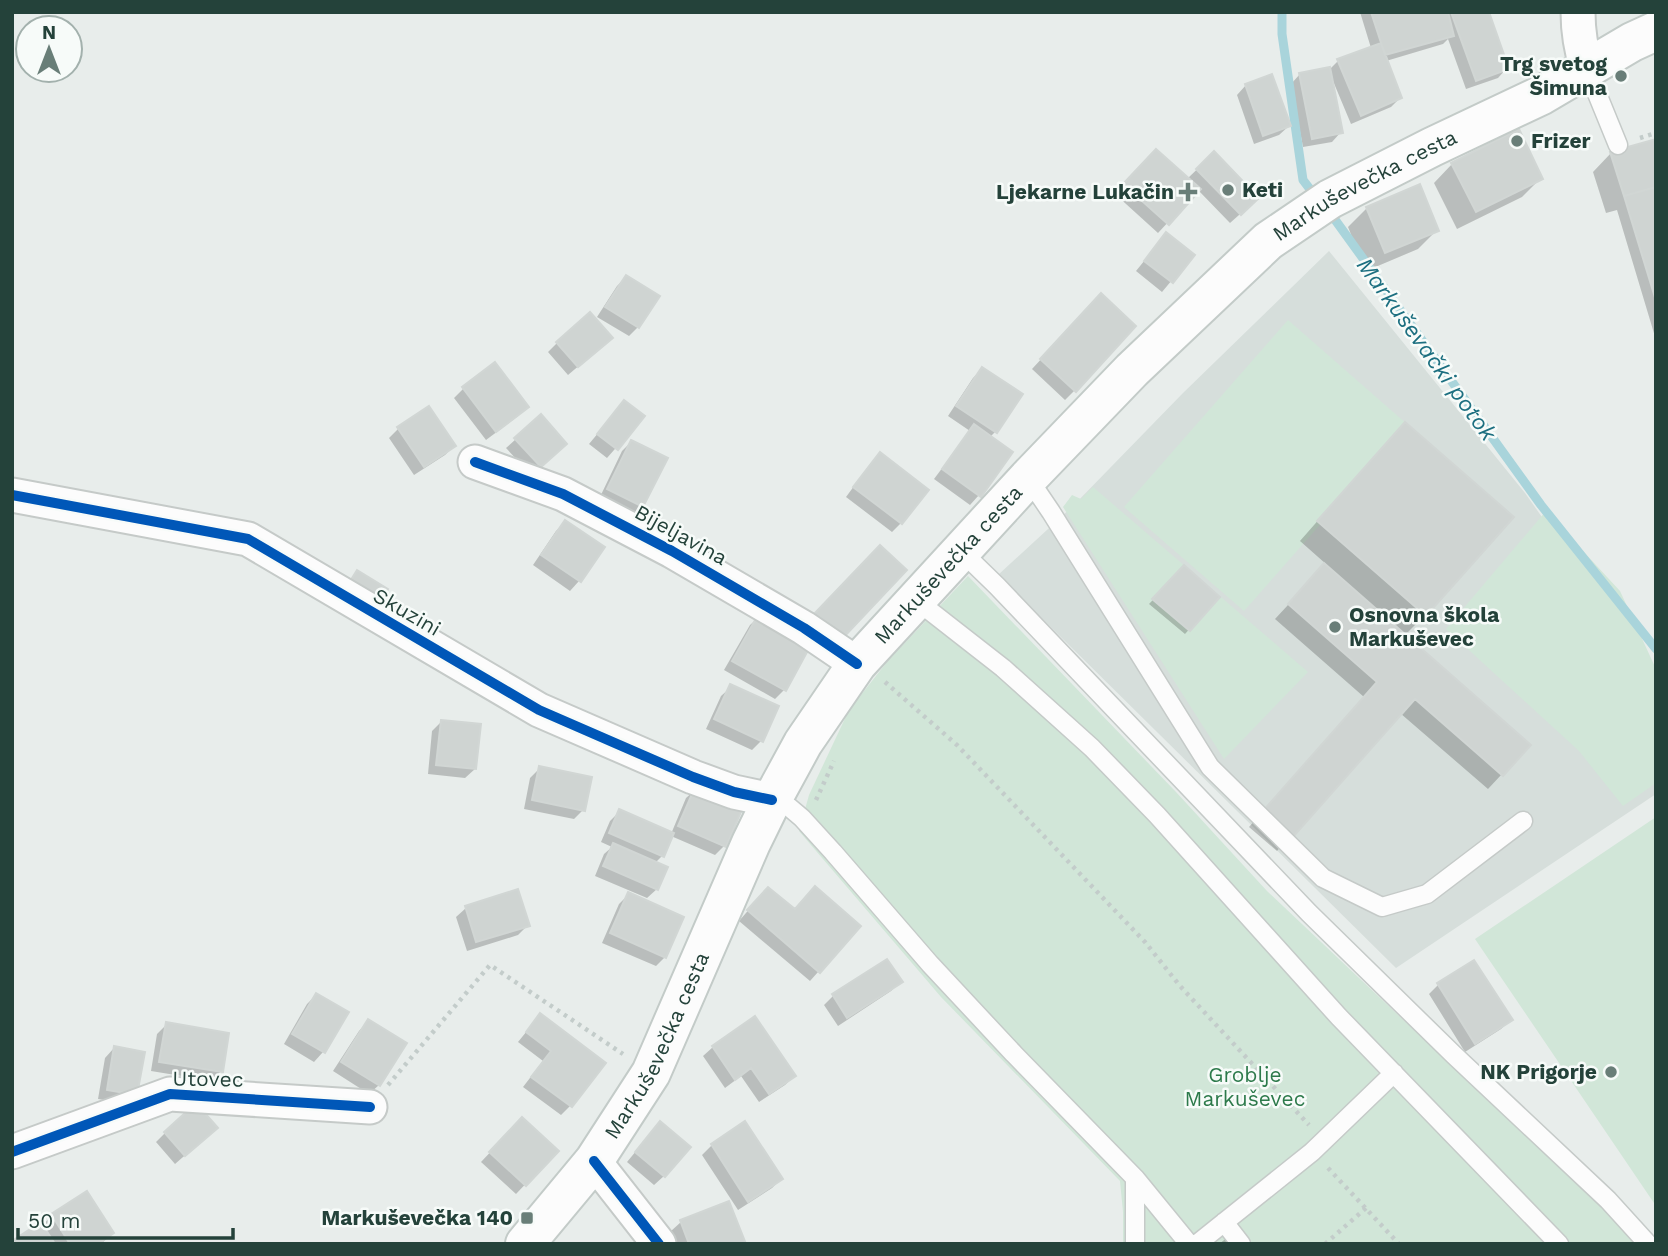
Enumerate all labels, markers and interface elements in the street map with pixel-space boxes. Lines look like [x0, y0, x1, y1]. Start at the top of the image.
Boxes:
north arrow [14, 14, 84, 84]
text: N [42, 21, 56, 44]
place label: Trg svetog Šimuna [1500, 51, 1608, 100]
marker: Trg svetog Šimuna [1613, 68, 1629, 84]
street label: Markuševečka cesta [1268, 124, 1461, 246]
place label: Frizer [1531, 128, 1591, 153]
marker: Frizer [1509, 133, 1525, 149]
place label: Keti [1242, 177, 1283, 202]
place label: Ljekarne Lukačin [996, 179, 1174, 204]
marker: Keti [1220, 182, 1236, 198]
marker: Ljekarne Lukačin [1180, 184, 1196, 200]
water label: Markuševački potok [1351, 252, 1503, 447]
street label: Markuševečka cesta [869, 480, 1027, 649]
street label: Bijeljavina [631, 499, 732, 570]
street label: Skuzini [369, 582, 445, 641]
place label: Osnovna škola Markuševec [1349, 602, 1500, 651]
marker: Osnovna škola Markuševec [1327, 619, 1343, 635]
street label: Markuševečka cesta [599, 948, 714, 1143]
place label: NK Prigorje [1480, 1059, 1597, 1084]
park label: Groblje Markuševec [1185, 1062, 1305, 1111]
marker: NK Prigorje [1603, 1064, 1619, 1080]
street label: Utovec [172, 1065, 244, 1092]
scale bar [18, 1196, 233, 1240]
place label: Markuševečka 140 [321, 1205, 513, 1230]
text: 50 m [28, 1208, 80, 1233]
marker: Markuševečka 140 [519, 1210, 535, 1226]

